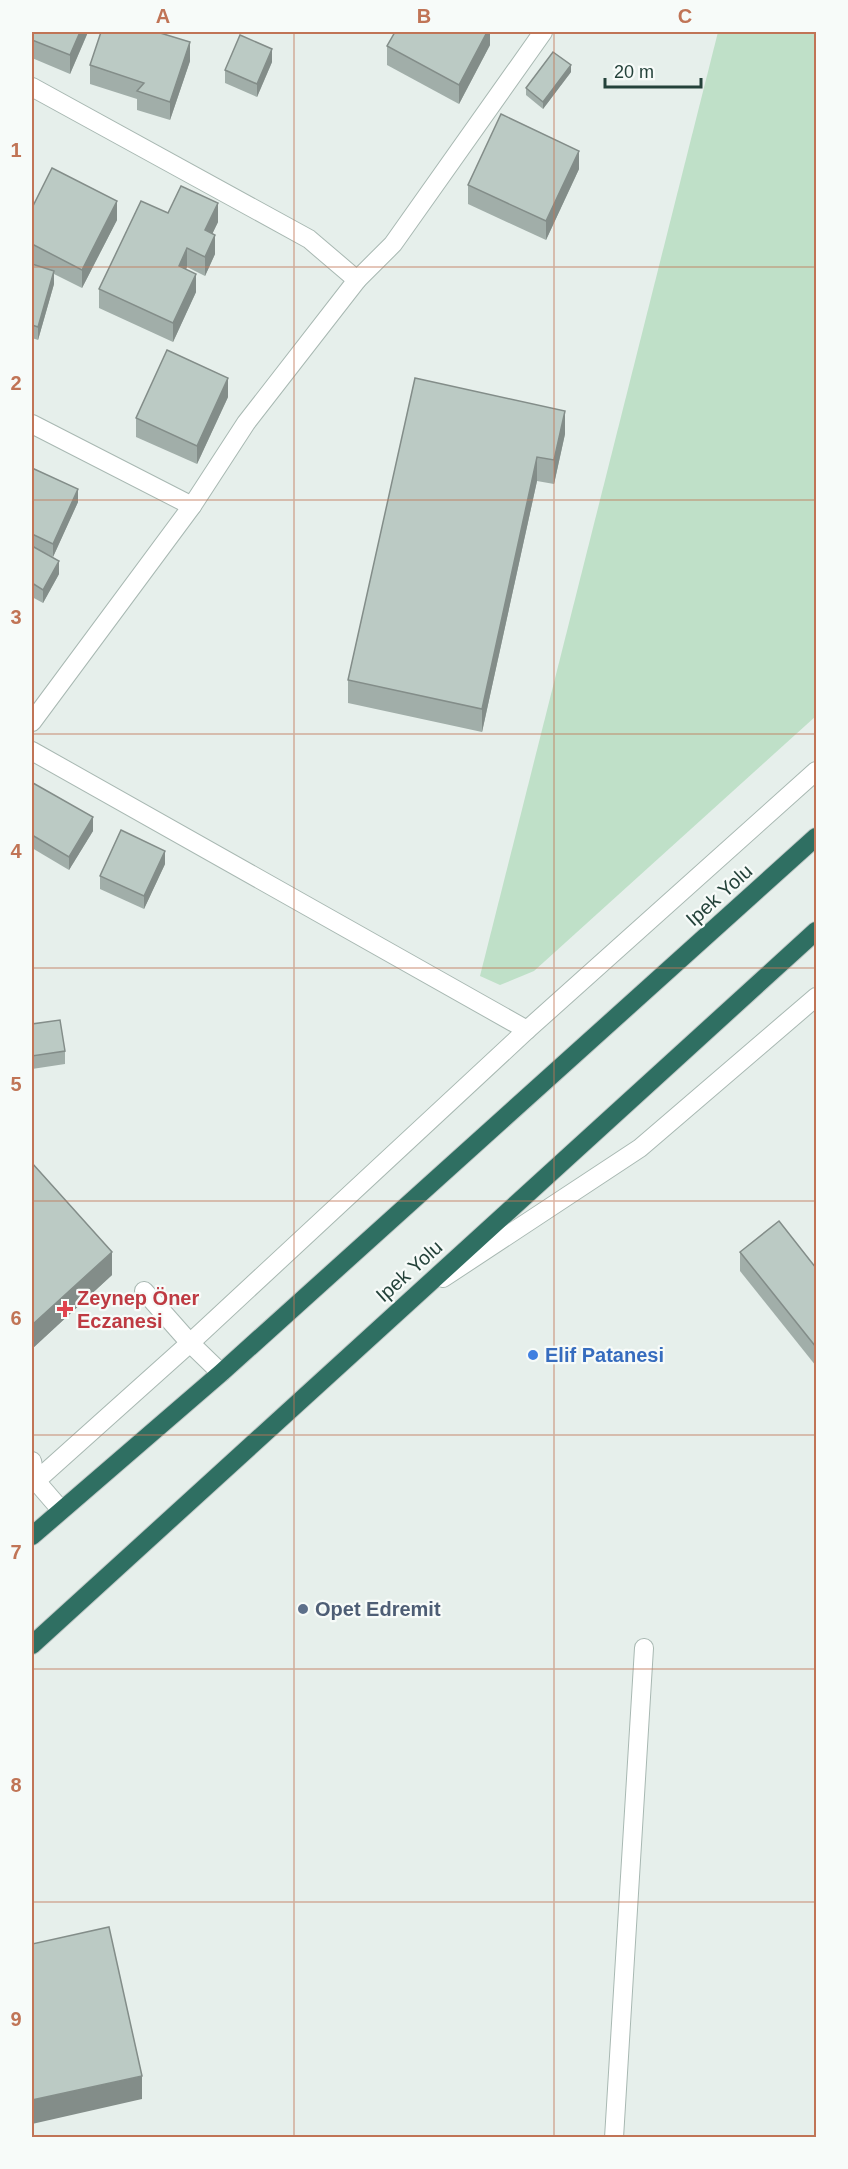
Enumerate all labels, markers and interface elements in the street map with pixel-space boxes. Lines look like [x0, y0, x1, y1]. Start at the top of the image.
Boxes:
text: A [156, 5, 170, 27]
text: B [417, 5, 431, 27]
text: C [678, 5, 692, 27]
scale bar [605, 51, 701, 89]
text: 20 m [614, 62, 654, 82]
text: 1 [10, 139, 22, 161]
text: 2 [10, 372, 22, 394]
text: 3 [10, 606, 22, 628]
text: 4 [10, 840, 22, 862]
street label: Ipek Yolu [681, 860, 757, 930]
text: 5 [10, 1073, 22, 1095]
street label: Ipek Yolu [371, 1236, 447, 1306]
place label: Zeynep Öner Eczanesi [77, 1287, 199, 1332]
marker: Zeynep Öner Eczanesi [58, 1302, 72, 1316]
text: 6 [10, 1307, 22, 1329]
place label: Elif Patanesi [545, 1344, 664, 1366]
marker: Elif Patanesi [526, 1348, 540, 1362]
text: 7 [10, 1541, 22, 1563]
place label: Opet Edremit [315, 1598, 441, 1620]
marker: Opet Edremit [296, 1602, 310, 1616]
text: 8 [10, 1774, 22, 1796]
text: 9 [10, 2008, 22, 2030]

